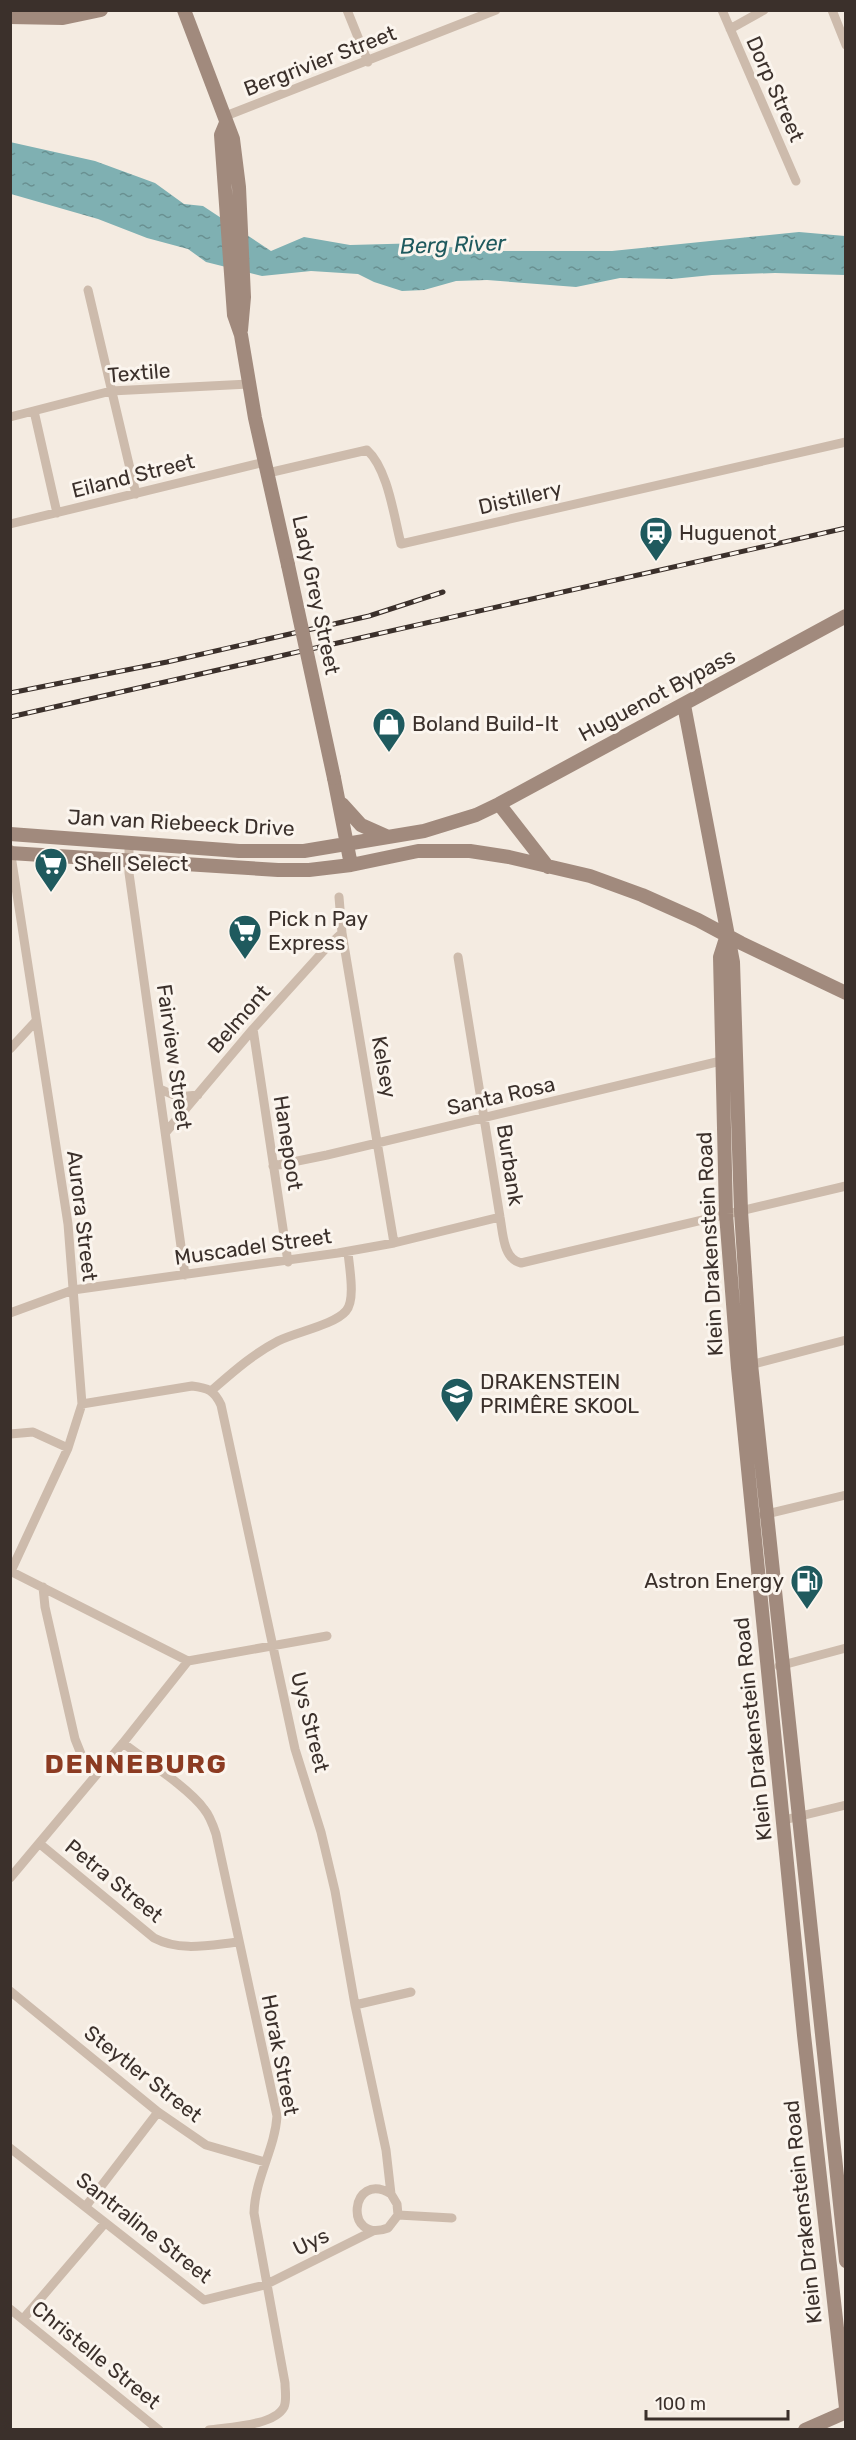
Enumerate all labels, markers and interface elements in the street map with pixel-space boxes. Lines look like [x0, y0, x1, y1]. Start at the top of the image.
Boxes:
street label: Bergrivier Street [240, 20, 399, 101]
street label: Dorp Street [741, 32, 810, 145]
water label: Berg River [400, 229, 508, 260]
street label: Textile [106, 357, 172, 388]
street label: Eiland Street [69, 448, 197, 503]
street label: Distillery [476, 476, 565, 519]
street label: Lady Grey Street [287, 513, 346, 677]
station icon: Huguenot [638, 515, 674, 562]
place label: Huguenot [679, 520, 776, 545]
street label: Huguenot Bypass [574, 643, 739, 746]
shop icon: Boland Build-It [371, 706, 407, 753]
place label: Boland Build-It [412, 711, 558, 736]
street label: Jan van Riebeeck Drive [67, 804, 295, 841]
supermarket icon: Shell Select [33, 846, 69, 893]
place label: Shell Select [74, 851, 188, 876]
place label: Pick n Pay Express [268, 906, 368, 955]
supermarket icon: Pick n Pay Express [227, 913, 263, 960]
street label: Belmont [202, 979, 275, 1058]
street label: Fairview Street [152, 983, 197, 1131]
street label: Kelsey [367, 1034, 402, 1100]
street label: Santa Rosa [444, 1071, 557, 1120]
street label: Hanepoot [269, 1094, 308, 1192]
street label: Burbank [492, 1122, 529, 1208]
street label: Klein Drakenstein Road [691, 1131, 728, 1357]
street label: Aurora Street [62, 1149, 103, 1283]
street label: Muscadel Street [173, 1223, 333, 1270]
place label: DRAKENSTEIN PRIMÊRE SKOOL [480, 1369, 639, 1418]
school or university icon: DRAKENSTEIN PRIMÊRE SKOOL [439, 1376, 475, 1423]
fuel station icon: Astron Energy [789, 1563, 825, 1610]
place label: Astron Energy [644, 1568, 784, 1593]
street label: Klein Drakenstein Road [728, 1616, 777, 1842]
street label: Uys Street [286, 1669, 335, 1775]
district label: DENNEBURG [45, 1748, 227, 1780]
street label: Petra Street [60, 1834, 168, 1928]
street label: Horak Street [256, 1992, 304, 2118]
street label: Steytler Street [79, 2020, 207, 2127]
street label: Klein Drakenstein Road [778, 2099, 827, 2325]
street label: Santraline Street [71, 2167, 217, 2288]
street label: Uys [289, 2222, 333, 2261]
street label: Christelle Street [27, 2295, 166, 2414]
scale bar [646, 2383, 788, 2421]
text: 100 m [655, 2393, 706, 2415]

